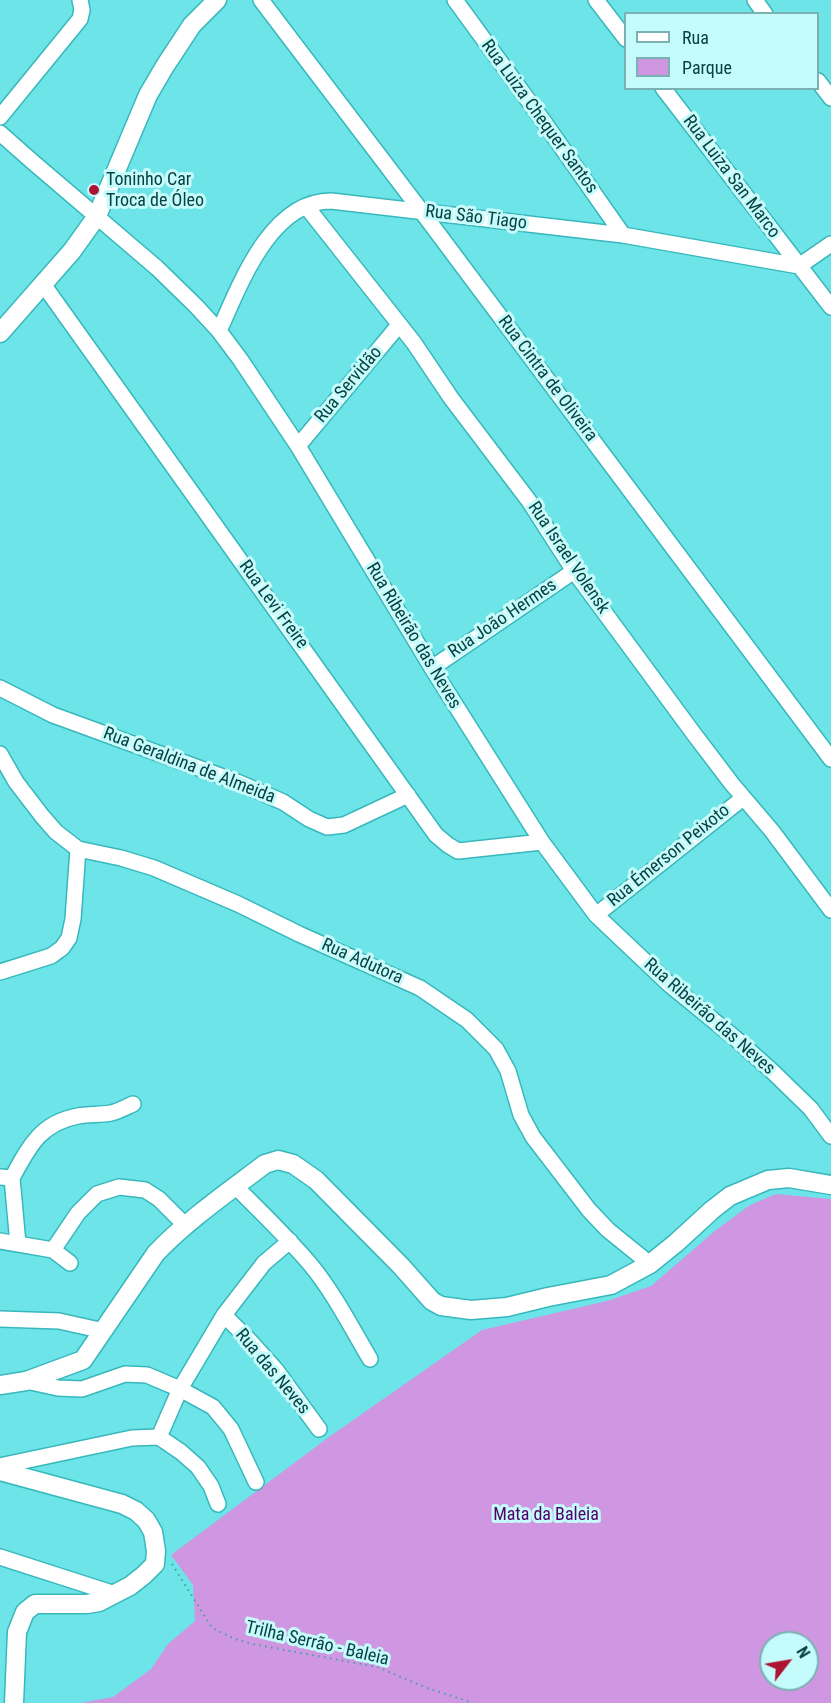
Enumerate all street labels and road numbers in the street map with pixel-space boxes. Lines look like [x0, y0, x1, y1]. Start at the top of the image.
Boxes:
street label: Rua Luiza Chequer Santos [476, 36, 602, 198]
street label: Rua Luiza San Marco [678, 111, 784, 243]
street label: Rua São Tiago [424, 201, 528, 235]
street label: Rua Cintra de Oliveira [493, 312, 601, 446]
street label: Rua Servidão [311, 342, 387, 428]
street label: Rua Israel Volensk [523, 498, 613, 618]
street label: Rua Levi Freire [234, 557, 312, 653]
street label: Rua Ribeirão das Neves [361, 559, 465, 713]
street label: Rua João Hermes [445, 575, 561, 663]
street label: Rua Geraldina de Almeida [100, 723, 278, 809]
street label: Rua Émerson Peixoto [604, 800, 734, 912]
street label: Rua Adutora [318, 934, 406, 990]
street label: Rua Ribeirão das Neves [639, 954, 779, 1080]
street label: Rua das Neves [230, 1325, 314, 1419]
street label: Trilha Serrão - Baleia [243, 1617, 391, 1671]

